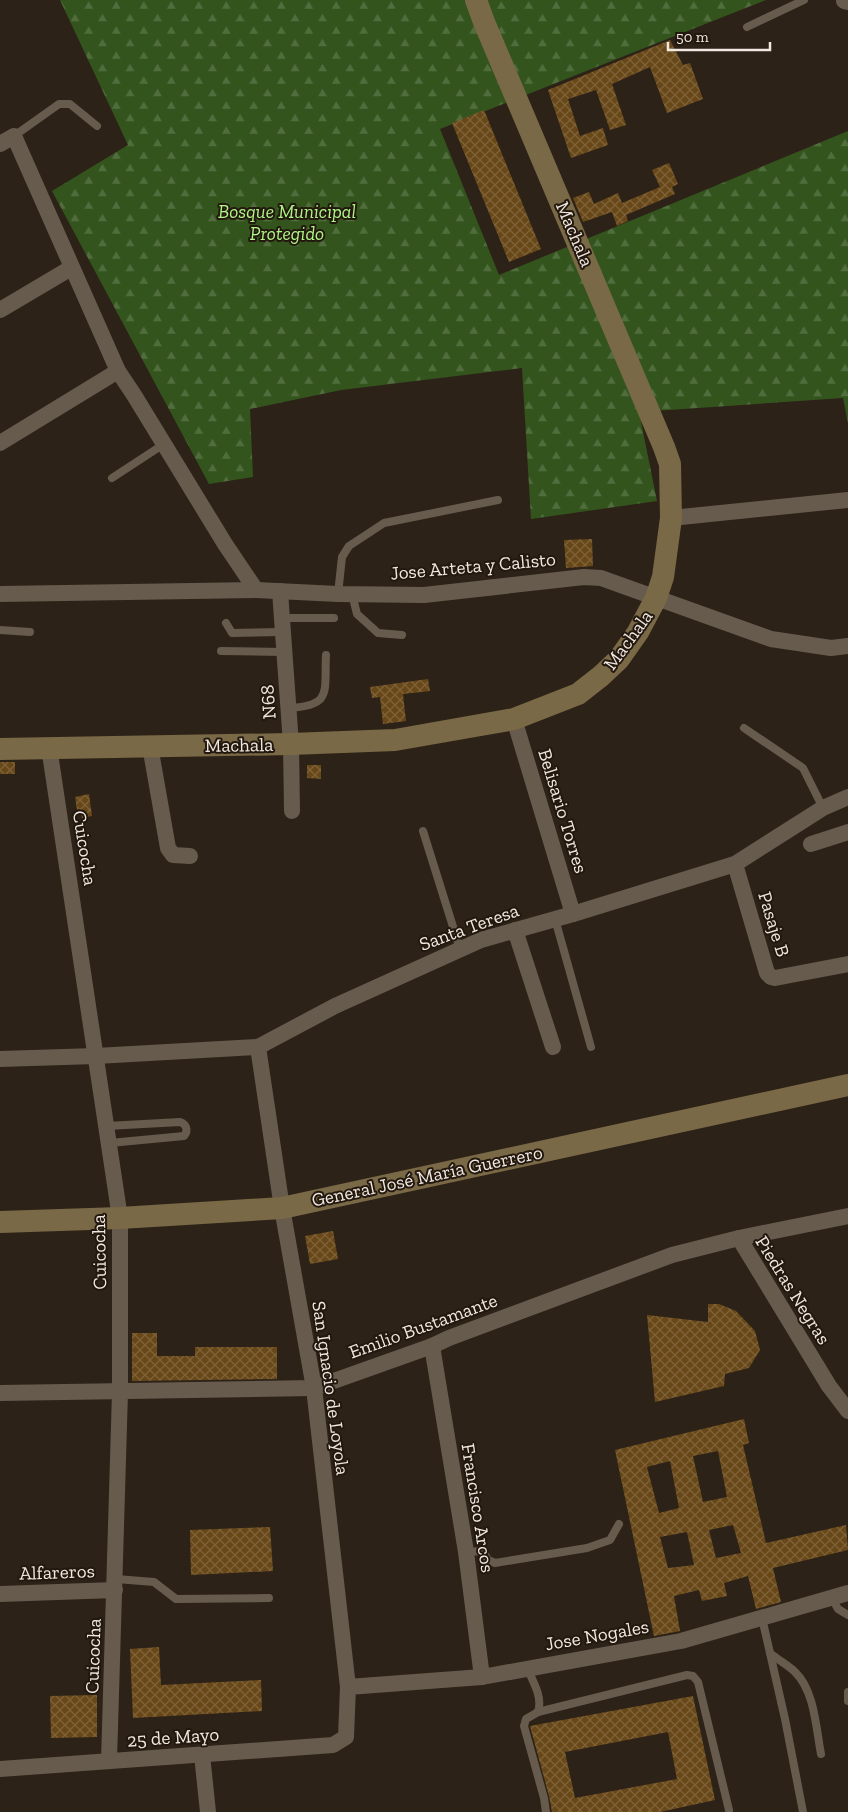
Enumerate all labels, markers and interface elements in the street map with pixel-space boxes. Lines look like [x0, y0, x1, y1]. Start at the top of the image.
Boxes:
scale bar [668, 20, 770, 52]
text: 50 m [676, 28, 709, 46]
street label: Machala [551, 198, 599, 270]
park label: Bosque Municipal Protegido [218, 200, 356, 245]
street label: Jose Arteta y Calisto [389, 547, 557, 585]
street label: Machala [599, 606, 657, 674]
street label: N68 [255, 684, 281, 720]
street label: Machala [205, 733, 273, 757]
street label: Belisario Torres [533, 746, 593, 876]
street label: Cuicocha [68, 809, 102, 887]
street label: Pasaje B [753, 889, 795, 959]
street label: Santa Teresa [416, 898, 522, 956]
street label: General José María Guerrero [309, 1140, 545, 1212]
street label: Cuicocha [87, 1214, 111, 1290]
street label: Piedras Negras [750, 1231, 836, 1349]
street label: Emilio Bustamante [346, 1288, 501, 1364]
street label: San Ignacio de Loyola [307, 1299, 355, 1477]
street label: Francisco Arcos [456, 1442, 500, 1574]
street label: Alfareros [19, 1559, 95, 1585]
street label: Jose Nogales [543, 1615, 651, 1655]
street label: Cuicocha [80, 1618, 106, 1694]
street label: 25 de Mayo [126, 1722, 220, 1752]

